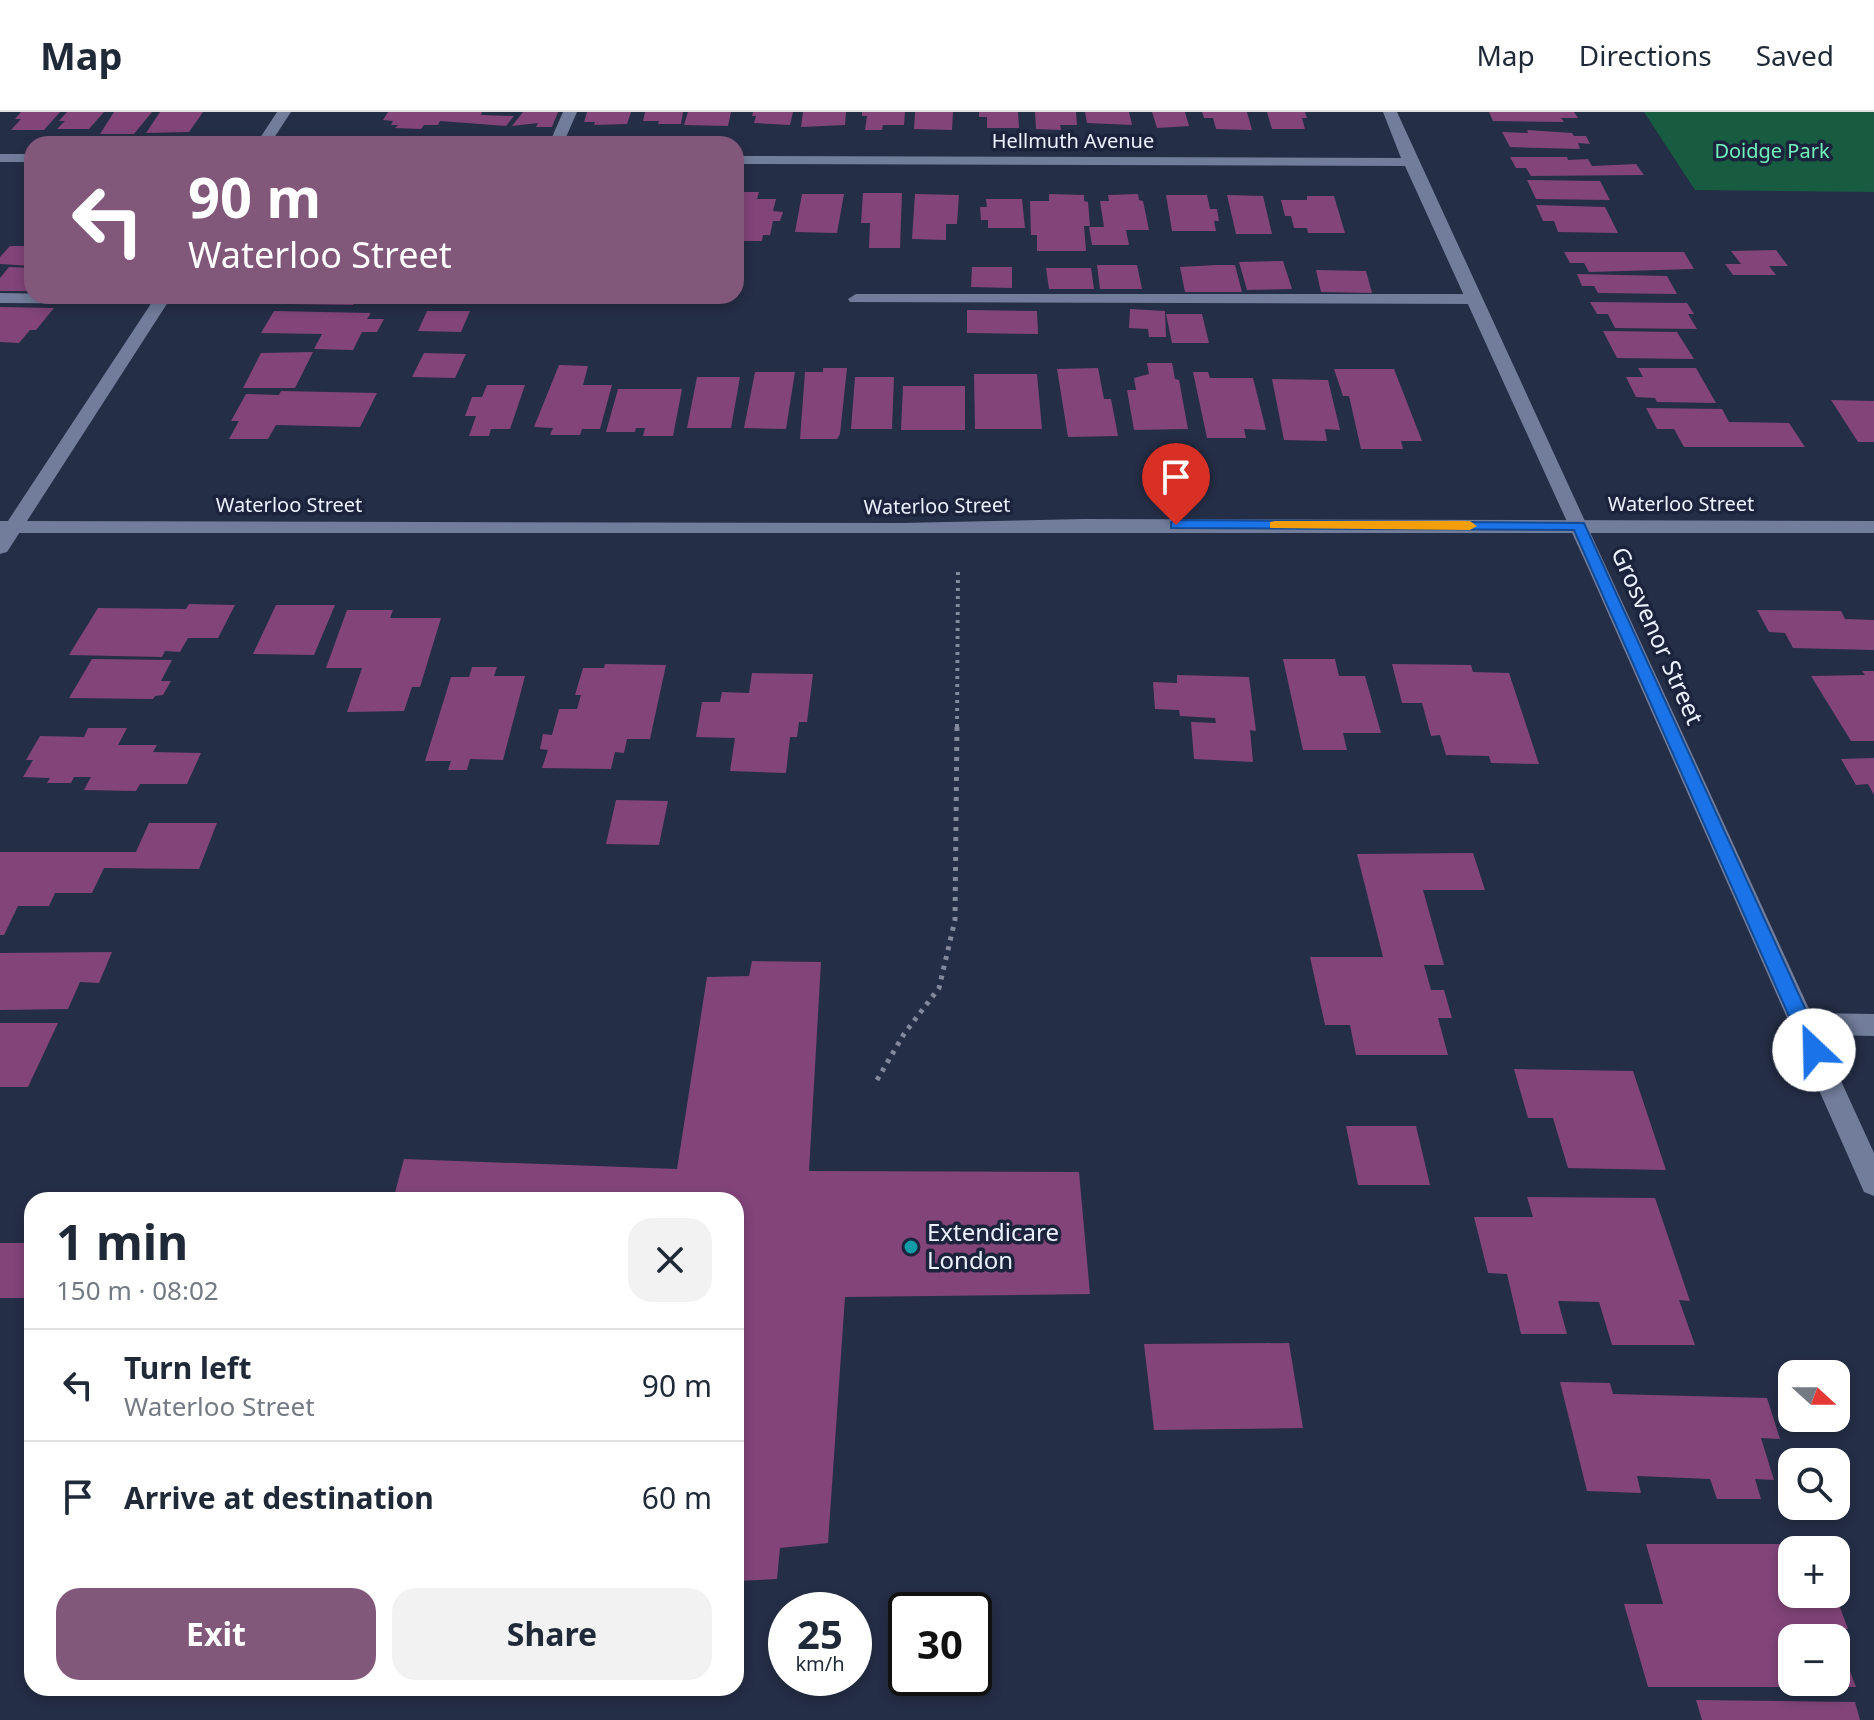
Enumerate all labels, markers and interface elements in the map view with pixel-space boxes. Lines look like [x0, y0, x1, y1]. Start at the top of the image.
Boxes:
text: Map [40, 29, 123, 81]
text: Map [1476, 36, 1535, 74]
text: Directions [1579, 36, 1712, 74]
text: Saved [1756, 36, 1834, 74]
street label: Hellmuth Avenue [992, 127, 1154, 154]
park label: Doidge Park [1714, 137, 1830, 164]
text: 90 m [188, 158, 321, 234]
icon: left [56, 168, 160, 272]
text: Waterloo Street [188, 230, 452, 279]
pin [1142, 443, 1210, 525]
icon: arrive [1154, 455, 1198, 499]
street label: Waterloo Street [1608, 490, 1754, 517]
street label: Waterloo Street [216, 491, 362, 518]
street label: Waterloo Street [863, 491, 1011, 520]
street label: Grosvenor Street [1604, 541, 1712, 730]
position arrow [1772, 1008, 1856, 1092]
text: 1 min [56, 1209, 188, 1274]
place label: Extendicare London [927, 1215, 1059, 1276]
button: close [628, 1218, 712, 1302]
marker: Extendicare London [902, 1238, 920, 1256]
text: 150 m · 08:02 [56, 1272, 219, 1308]
text: Turn left [124, 1347, 252, 1388]
north arrow [1778, 1360, 1850, 1432]
map controls [1778, 1360, 1850, 1696]
icon: left [56, 1363, 100, 1407]
text: 90 m [642, 1365, 712, 1406]
text: Waterloo Street [124, 1388, 315, 1424]
button: search [1778, 1448, 1850, 1520]
icon: arrive [56, 1475, 100, 1519]
text: Arrive at destination [124, 1477, 434, 1518]
text: 60 m [642, 1477, 712, 1518]
button: + [1778, 1536, 1850, 1608]
button: Exit [56, 1588, 376, 1680]
button: Share [392, 1588, 712, 1680]
speed limit sign: 30 [888, 1592, 992, 1696]
text: 25 [797, 1606, 843, 1661]
button: − [1778, 1624, 1850, 1696]
text: km/h [795, 1650, 845, 1677]

